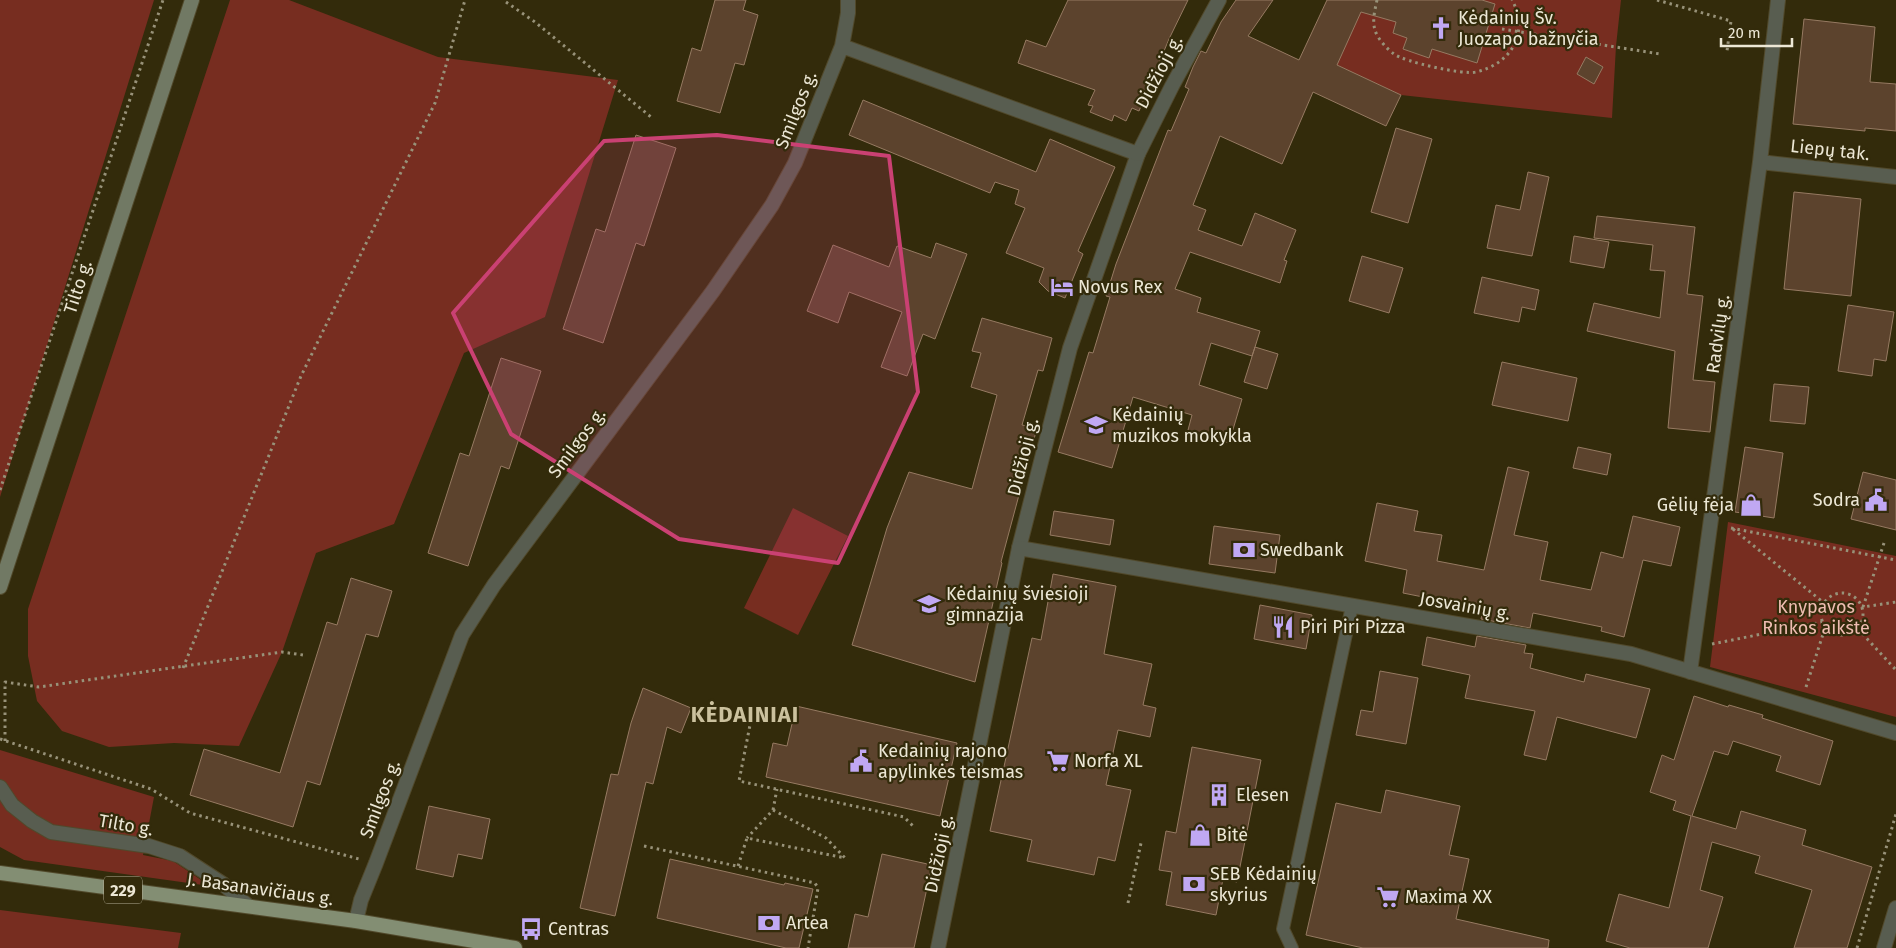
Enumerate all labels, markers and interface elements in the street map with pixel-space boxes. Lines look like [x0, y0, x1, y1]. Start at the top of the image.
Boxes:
place label: Kėdainių Šv. Juozapo bažnyčia [1458, 7, 1599, 50]
church icon: Kėdainių Šv. Juozapo bažnyčia [1428, 15, 1454, 41]
scale bar [1721, 15, 1792, 47]
text: 20 m [1728, 24, 1761, 42]
street label: Didžioji g. [1131, 32, 1187, 112]
street label: Smilgos g. [770, 68, 822, 152]
street label: Liepų tak. [1789, 135, 1871, 165]
street label: Tilto g. [59, 258, 97, 316]
hotel icon: Novus Rex [1049, 274, 1075, 300]
place label: Novus Rex [1078, 276, 1163, 298]
street label: Radvilų g. [1702, 293, 1734, 375]
street label: Smilgos g. [544, 404, 610, 482]
place label: Kėdainių muzikos mokykla [1112, 404, 1252, 447]
school or university icon: Kėdainių muzikos mokykla [1083, 412, 1109, 438]
street label: Didžioji g. [1003, 416, 1043, 498]
public building icon: Sodra [1863, 487, 1889, 513]
place label: Sodra [1813, 489, 1860, 511]
shop icon: Gėlių fėja [1738, 492, 1764, 518]
place label: Gėlių fėja [1657, 494, 1734, 516]
bank icon: Swedbank [1231, 537, 1257, 563]
place label: Swedbank [1260, 539, 1344, 561]
place label: Kėdainių šviesioji gimnazija [946, 583, 1089, 626]
street label: Josvainių g. [1418, 587, 1512, 625]
school or university icon: Kėdainių šviesioji gimnazija [916, 591, 942, 617]
park label: Knypavos Rinkos aikštė [1762, 596, 1870, 639]
restaurant icon: Piri Piri Pizza [1270, 614, 1296, 640]
place label: Piri Piri Pizza [1300, 616, 1405, 638]
district label: KĖDAINIAI [691, 701, 799, 728]
place label: Kedainių rajono apylinkės teismas [878, 740, 1023, 783]
public building icon: Kedainių rajono apylinkės teismas [848, 748, 874, 774]
supermarket icon: Norfa XL [1045, 748, 1071, 774]
place label: Norfa XL [1074, 750, 1143, 772]
street label: Smilgos g. [355, 757, 405, 841]
building icon: Elesen [1206, 782, 1232, 808]
place label: Elesen [1236, 784, 1289, 806]
street label: Tilto g. [97, 809, 155, 841]
street label: Didžioji g. [920, 813, 958, 895]
shop icon: Bitė [1187, 822, 1213, 848]
place label: Bitė [1216, 824, 1248, 846]
place label: SEB Kėdainių skyrius [1210, 863, 1317, 906]
street label: J. Basanavičiaus g. [185, 868, 335, 910]
bank icon: SEB Kėdainių skyrius [1181, 871, 1207, 897]
road number: 229 [104, 876, 142, 904]
supermarket icon: Maxima XX [1375, 884, 1401, 910]
place label: Maxima XX [1405, 886, 1492, 908]
bank icon: Artea [756, 910, 782, 936]
place label: Artea [786, 912, 829, 934]
bus stop icon: Centras [518, 916, 544, 942]
place label: Centras [548, 918, 609, 940]

